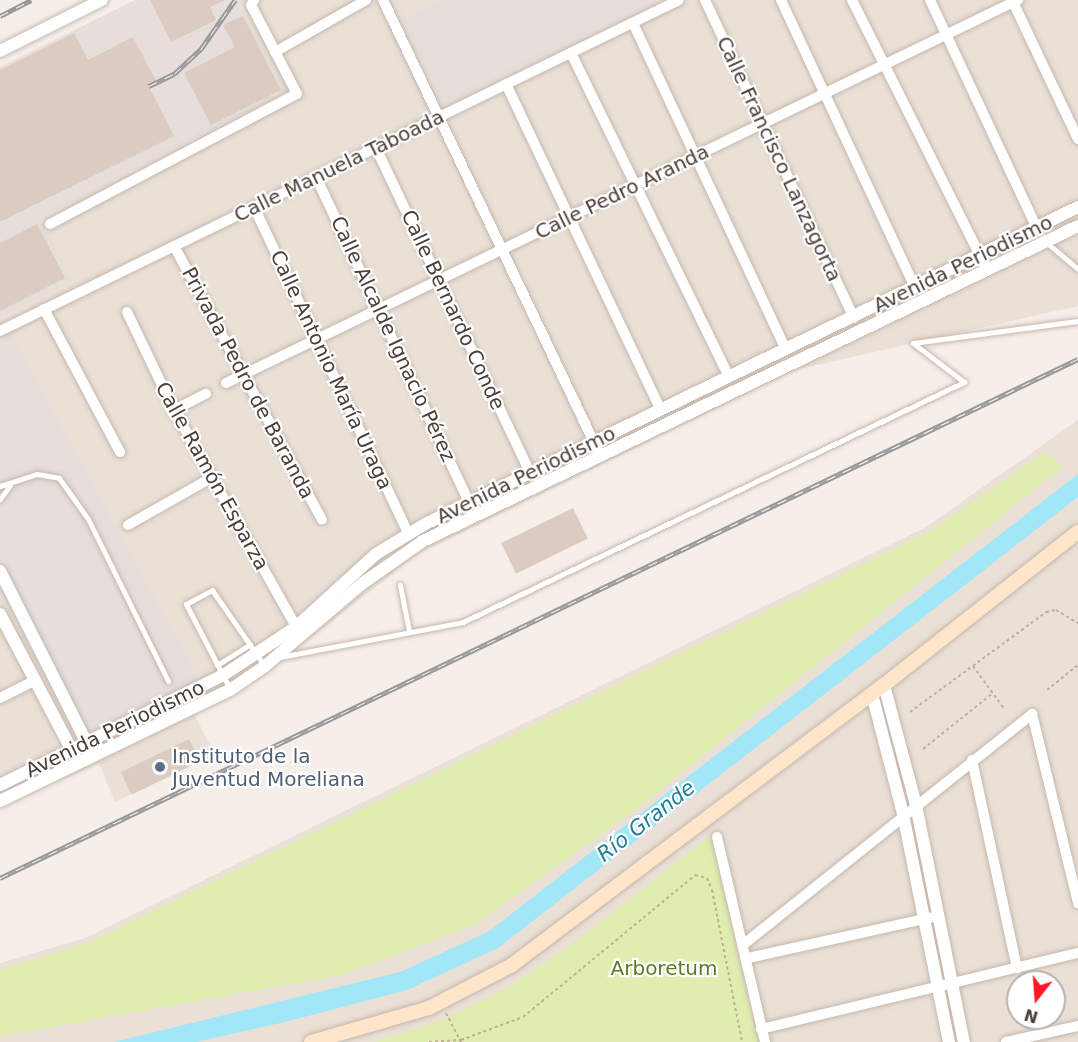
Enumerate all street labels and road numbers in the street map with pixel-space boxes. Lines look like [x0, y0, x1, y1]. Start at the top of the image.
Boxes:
street label: Calle Francisco Lanzagorta [712, 33, 846, 285]
street label: Calle Manuela Taboada [230, 105, 448, 227]
street label: Calle Pedro Aranda [531, 139, 713, 245]
street label: Calle Bernardo Conde [396, 206, 510, 414]
street label: Avenida Periodismo [870, 210, 1056, 318]
street label: Calle Alcalde Ignacio Pérez [325, 212, 461, 466]
street label: Calle Antonio María Uraga [265, 247, 397, 493]
street label: Privada Pedro de Baranda [177, 263, 319, 503]
street label: Calle Ramón Esparza [150, 378, 274, 574]
street label: Avenida Periodismo [433, 421, 619, 529]
street label: Avenida Periodismo [22, 675, 208, 783]

